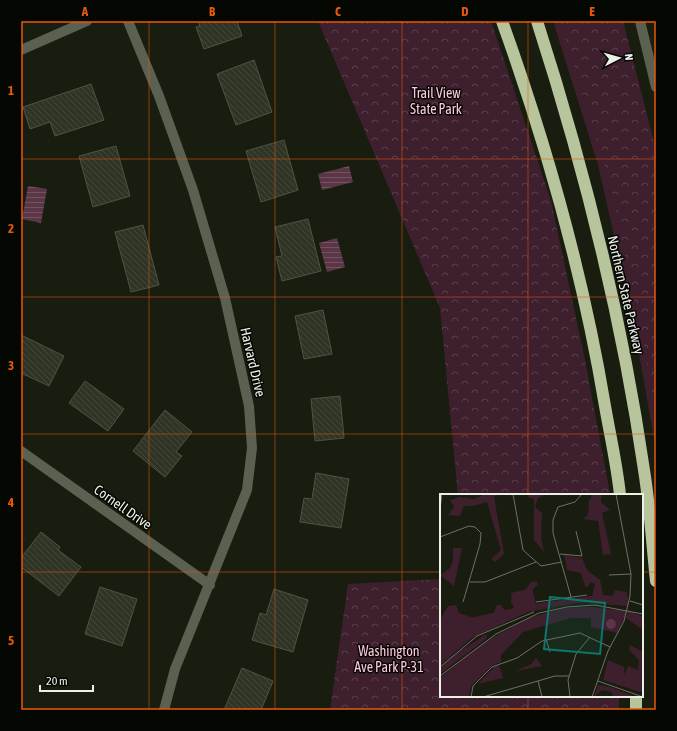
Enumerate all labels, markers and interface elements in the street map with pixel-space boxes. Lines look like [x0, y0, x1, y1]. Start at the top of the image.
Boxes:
text: A [81, 4, 89, 19]
text: B [209, 4, 216, 19]
text: C [335, 4, 341, 19]
text: D [461, 4, 469, 19]
text: E [589, 4, 595, 19]
north arrow [599, 38, 639, 78]
text: N [623, 53, 635, 61]
text: 1 [8, 83, 14, 98]
park label: Trail View State Park [410, 85, 462, 117]
text: 2 [8, 221, 14, 236]
street label: Northern State Parkway [605, 234, 647, 356]
street label: Harvard Drive [237, 326, 269, 398]
text: 3 [8, 358, 14, 373]
street label: Cornell Drive [91, 481, 155, 533]
inset map [440, 494, 643, 697]
text: 4 [7, 495, 14, 510]
text: 5 [8, 633, 14, 648]
park label: Washington Ave Park P-31 [354, 643, 424, 675]
scale bar [40, 667, 93, 693]
text: 20 m [46, 674, 68, 688]

